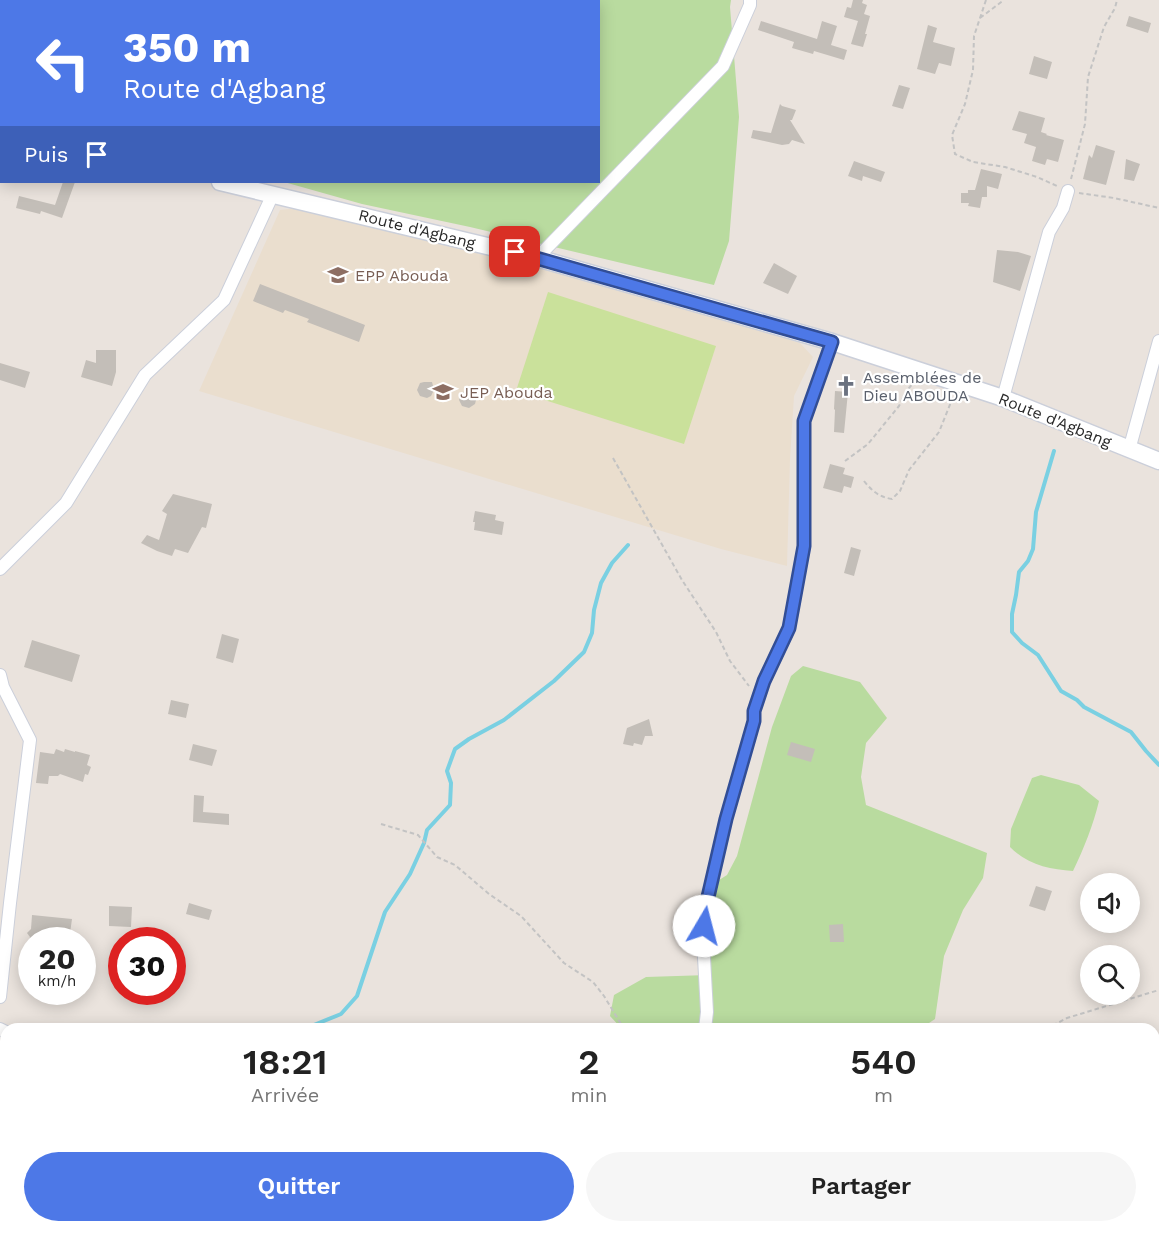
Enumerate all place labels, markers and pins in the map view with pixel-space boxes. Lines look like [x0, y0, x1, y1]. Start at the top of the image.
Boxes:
pin [489, 226, 540, 277]
school or university icon: EPP Abouda [326, 263, 350, 287]
place label: EPP Abouda [355, 266, 448, 285]
place label: Assemblées de Dieu ABOUDA [863, 368, 981, 405]
church icon: Assemblées de Dieu ABOUDA [834, 374, 858, 398]
school or university icon: JEP Abouda [431, 380, 455, 404]
place label: JEP Abouda [460, 383, 553, 402]

